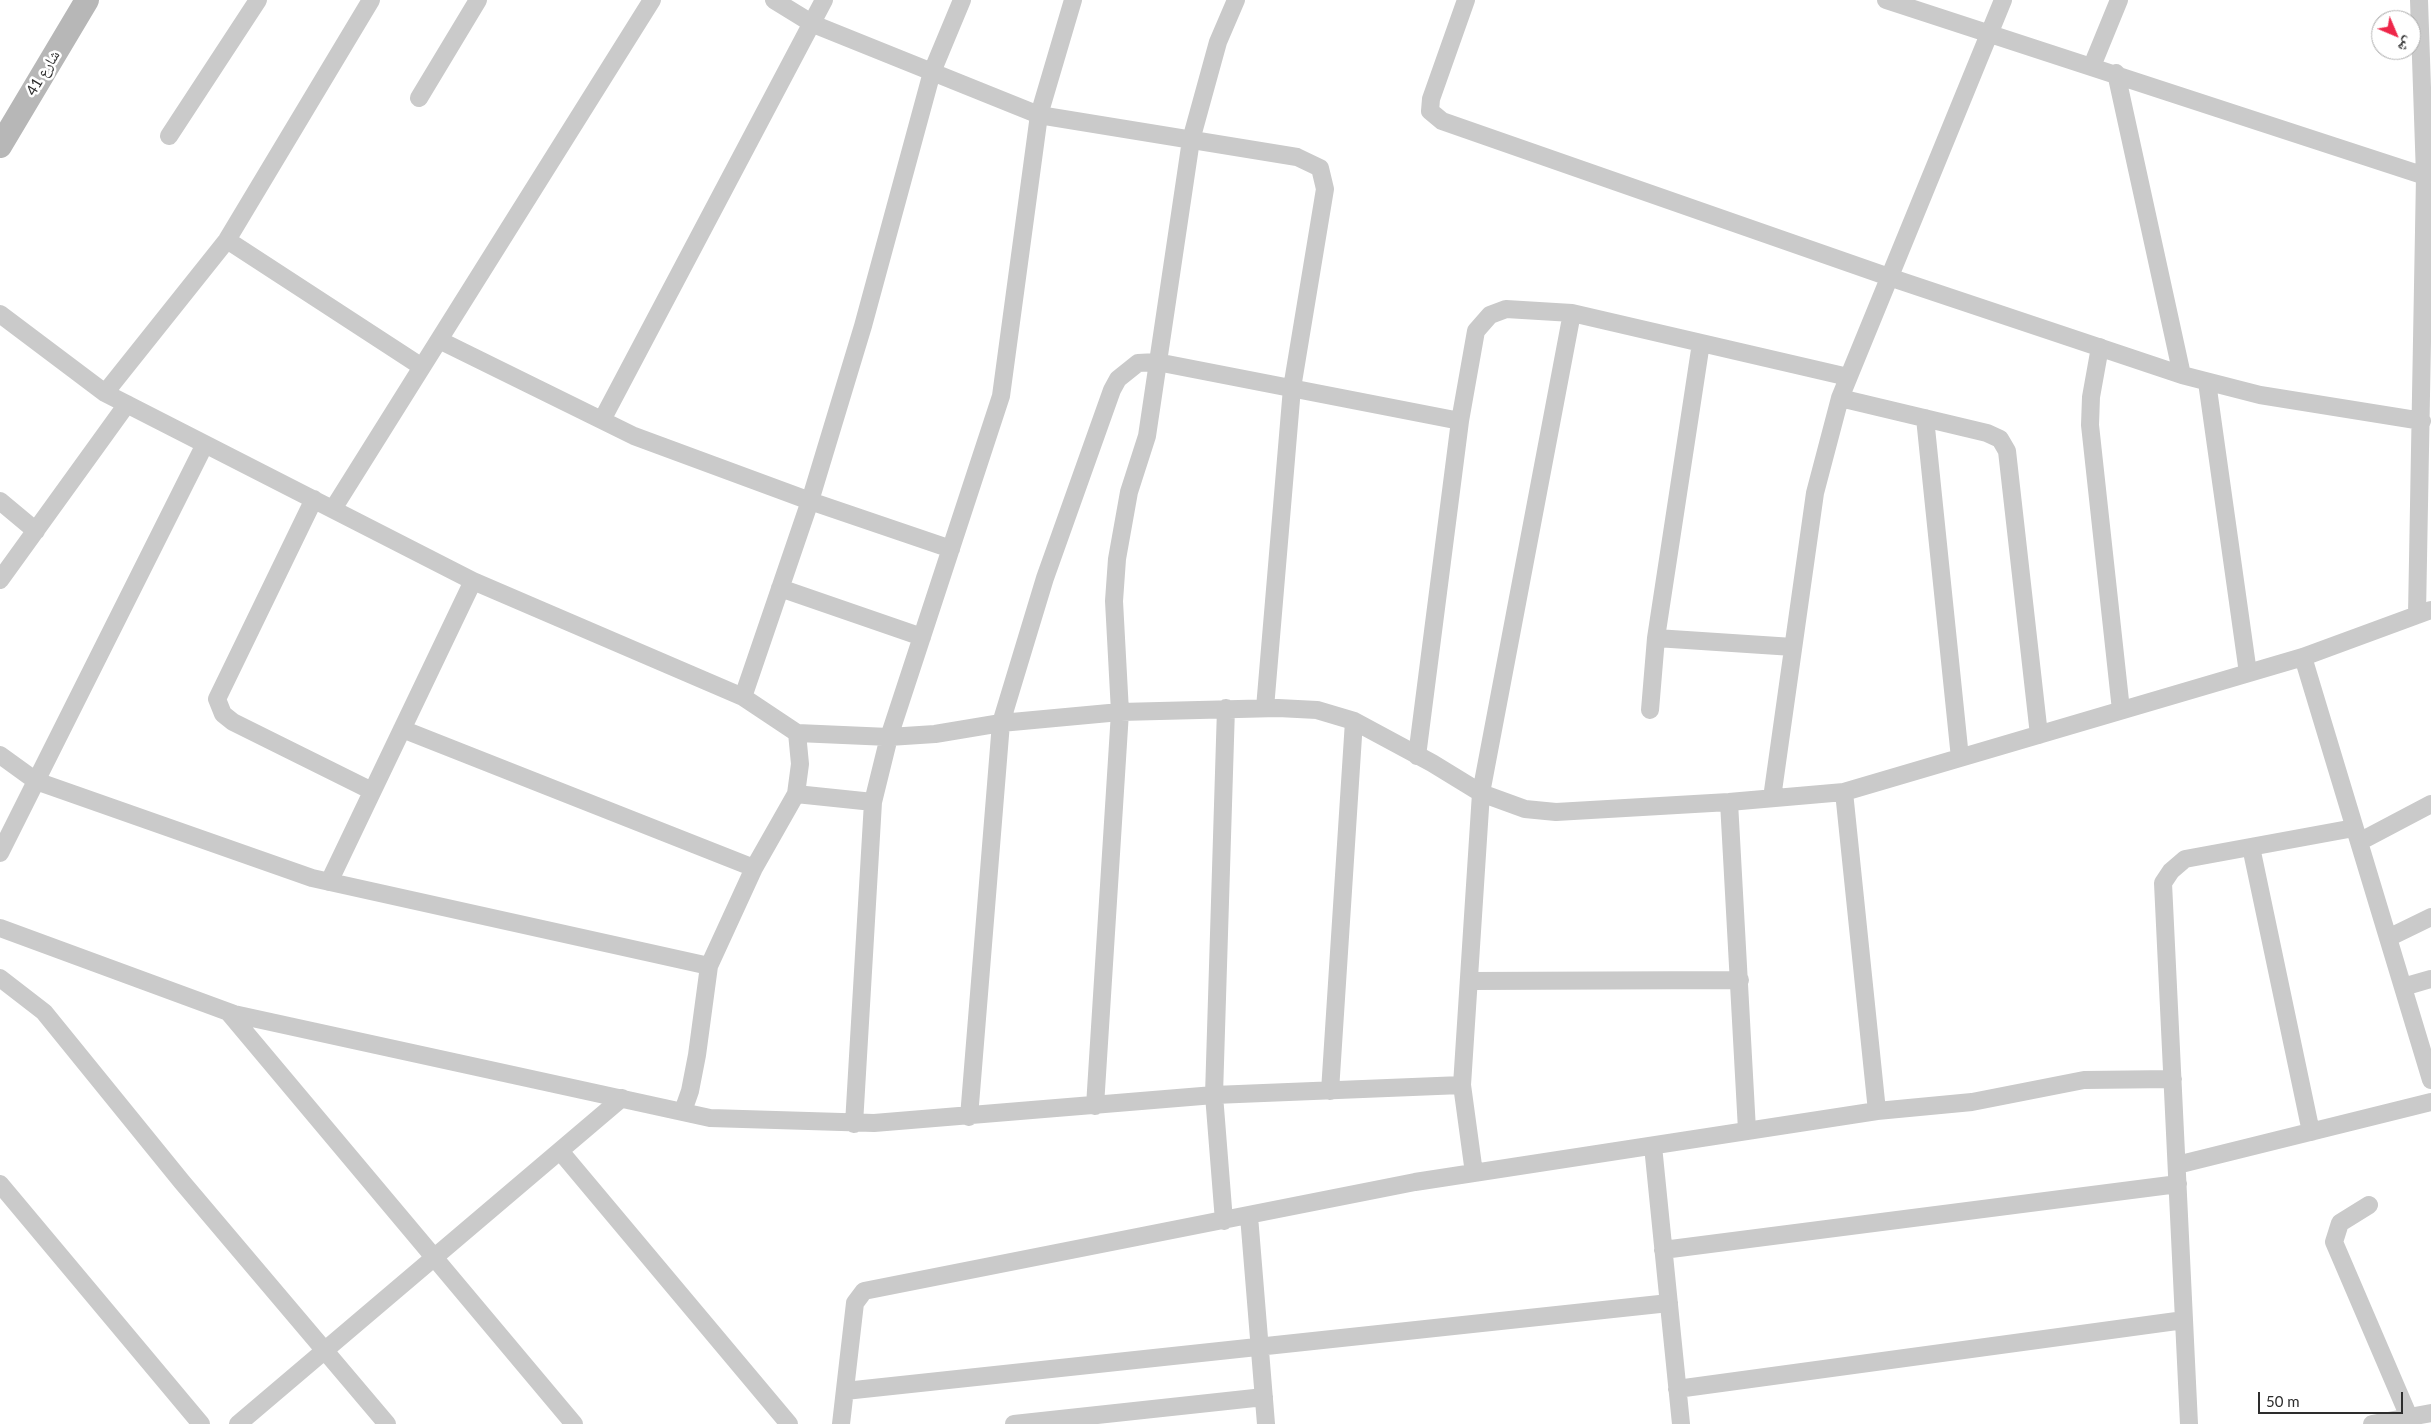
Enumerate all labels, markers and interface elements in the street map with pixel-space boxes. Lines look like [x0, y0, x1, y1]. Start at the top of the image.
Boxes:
north arrow [2371, 10, 2421, 60]
text: ش [2395, 34, 2418, 57]
street label: شارع 41 [22, 47, 64, 99]
scale bar [2261, 1382, 2406, 1414]
text: 50 m [2266, 1392, 2300, 1410]

